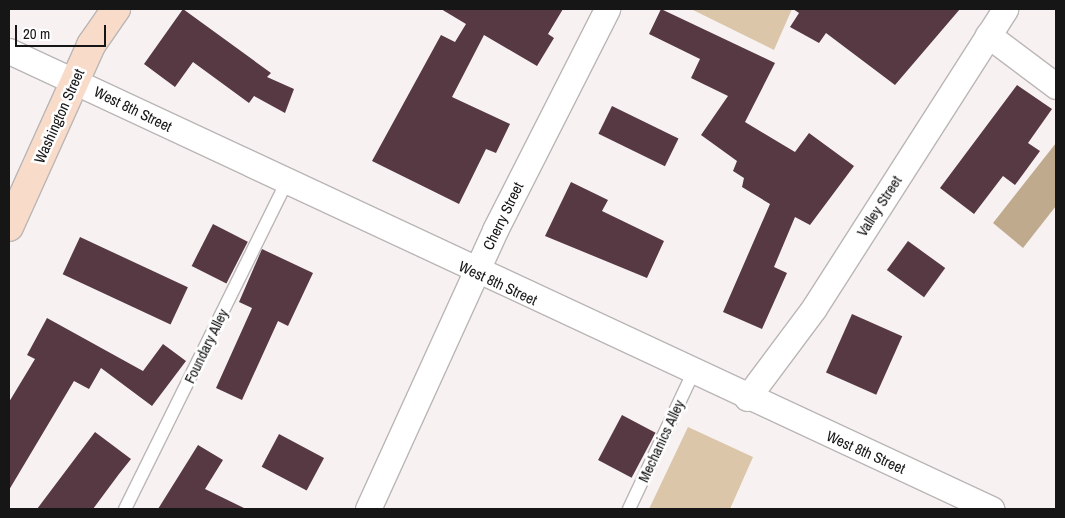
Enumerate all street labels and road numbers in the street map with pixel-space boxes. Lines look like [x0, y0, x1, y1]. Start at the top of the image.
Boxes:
street label: Washington Street [30, 66, 88, 166]
street label: West 8th Street [91, 82, 175, 136]
street label: Valley Street [853, 172, 905, 240]
street label: Cherry Street [479, 179, 527, 253]
street label: West 8th Street [456, 257, 540, 309]
street label: Foundary Alley [180, 305, 232, 387]
street label: Mechanics Alley [634, 397, 688, 485]
street label: West 8th Street [824, 427, 908, 477]

